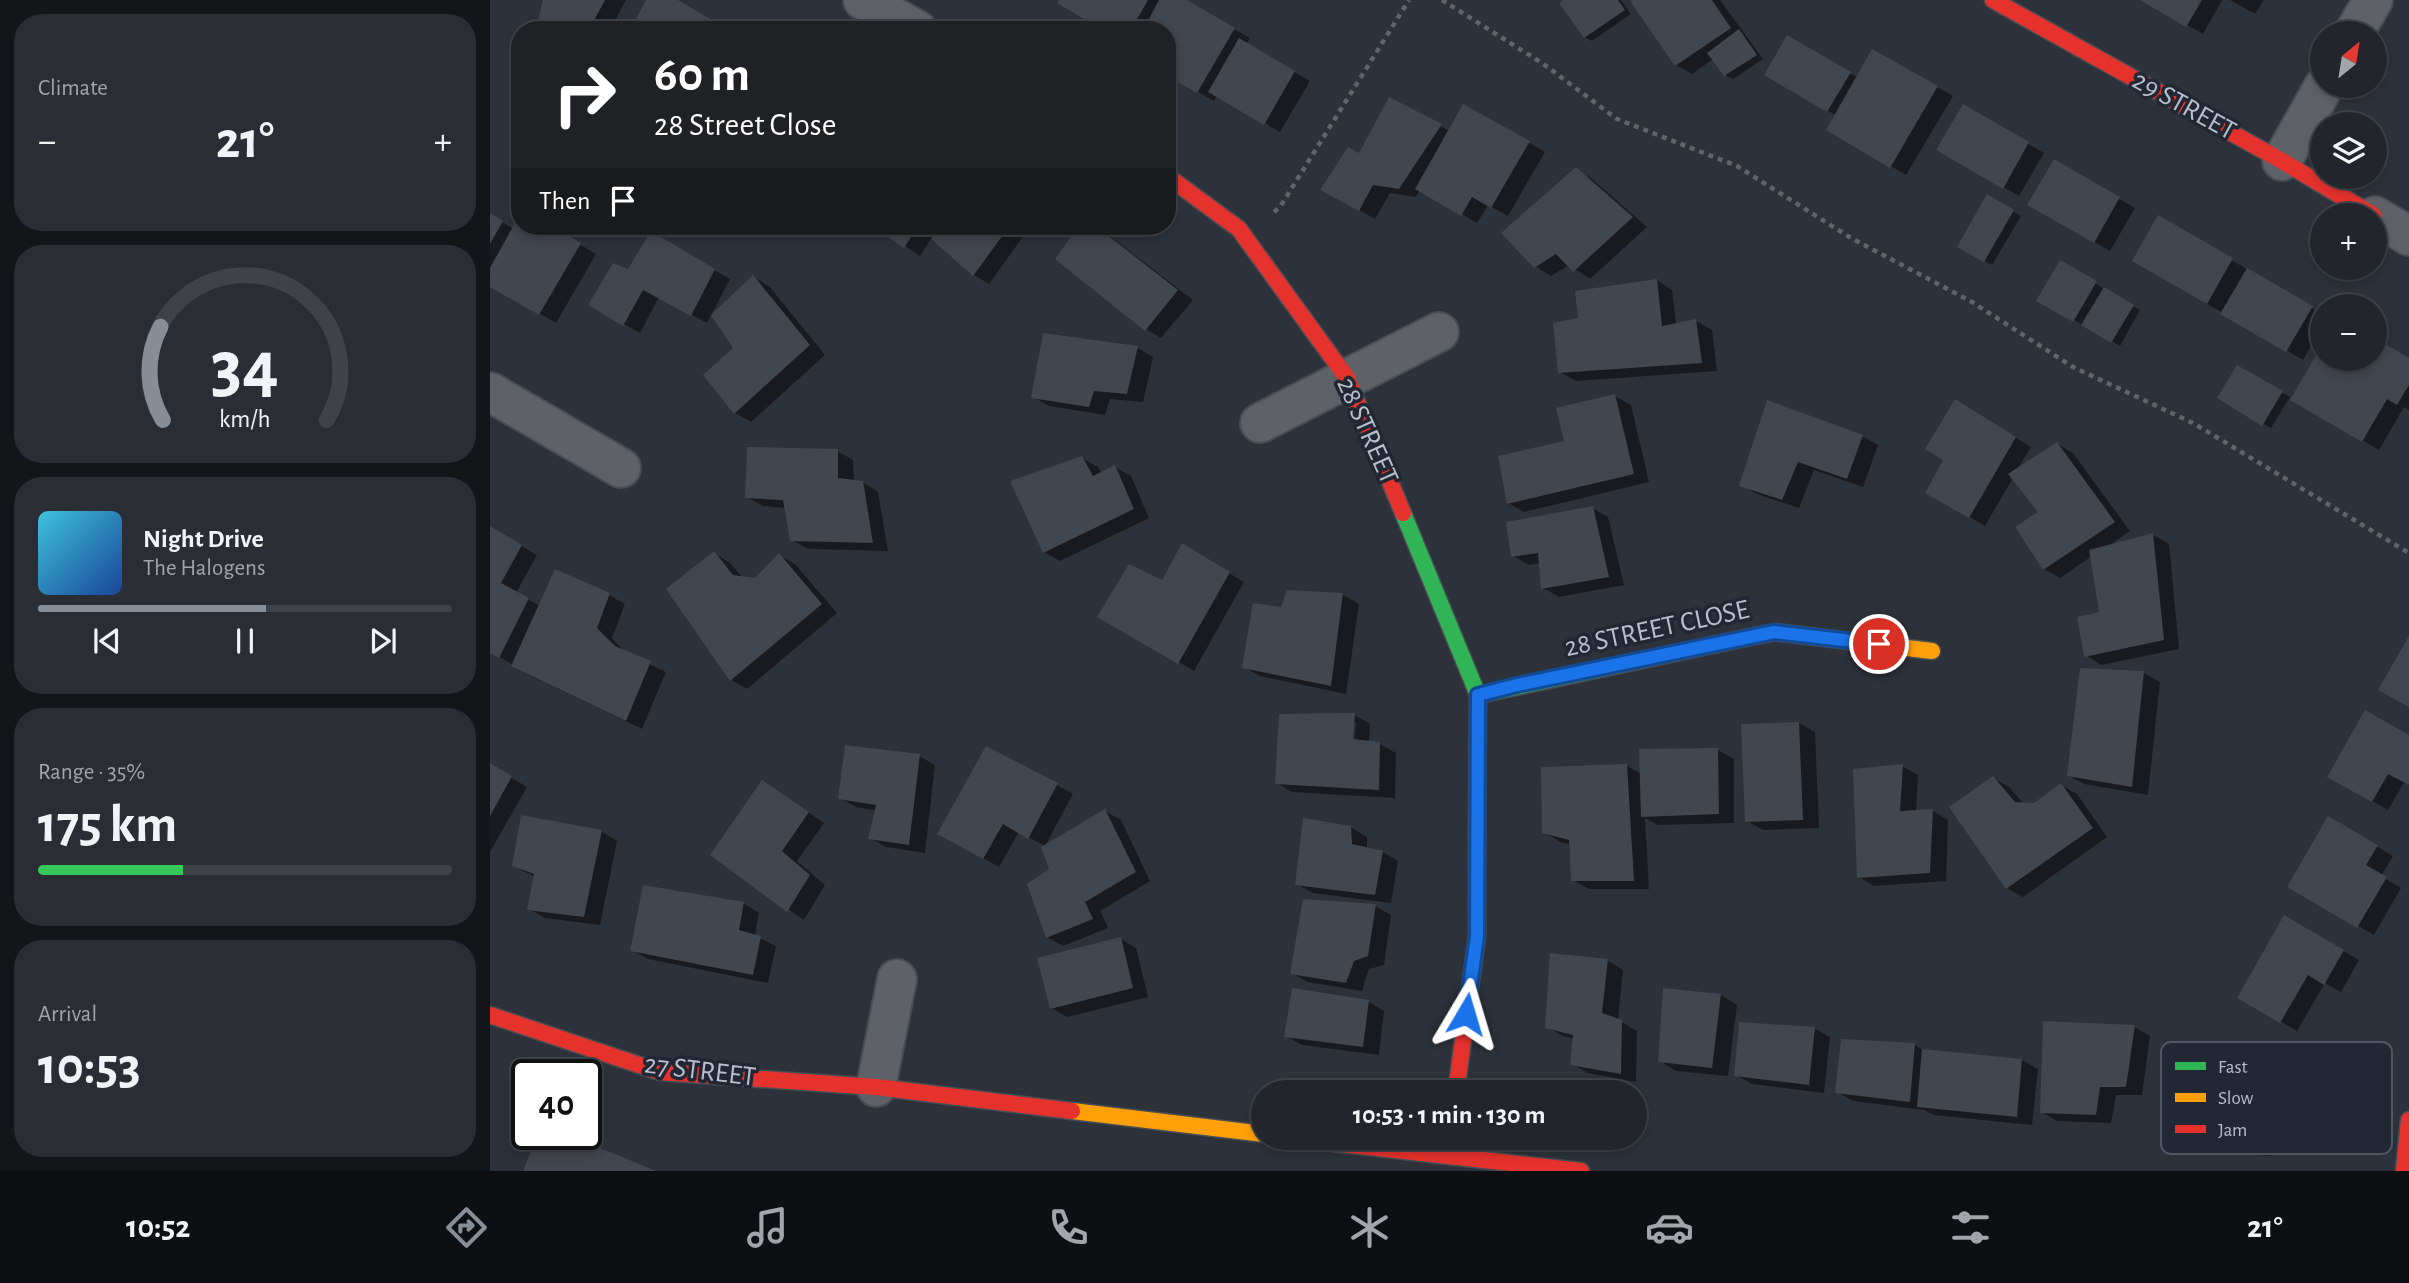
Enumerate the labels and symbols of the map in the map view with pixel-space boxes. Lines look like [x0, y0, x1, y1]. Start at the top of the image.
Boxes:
north arrow [2310, 21, 2387, 98]
street label: 29 STREET [2128, 66, 2241, 146]
street label: 28 STREET [1331, 374, 1403, 489]
street label: 28 STREET CLOSE [1562, 596, 1752, 662]
pin [1849, 614, 1909, 674]
position arrow [1429, 977, 1503, 1051]
legend [2161, 1042, 2392, 1154]
street label: 27 STREET [643, 1050, 757, 1092]
text: Fast [2218, 1058, 2248, 1077]
speed limit sign: 40 [511, 1059, 602, 1150]
text: Slow [2218, 1089, 2254, 1108]
text: Jam [2218, 1121, 2247, 1140]

